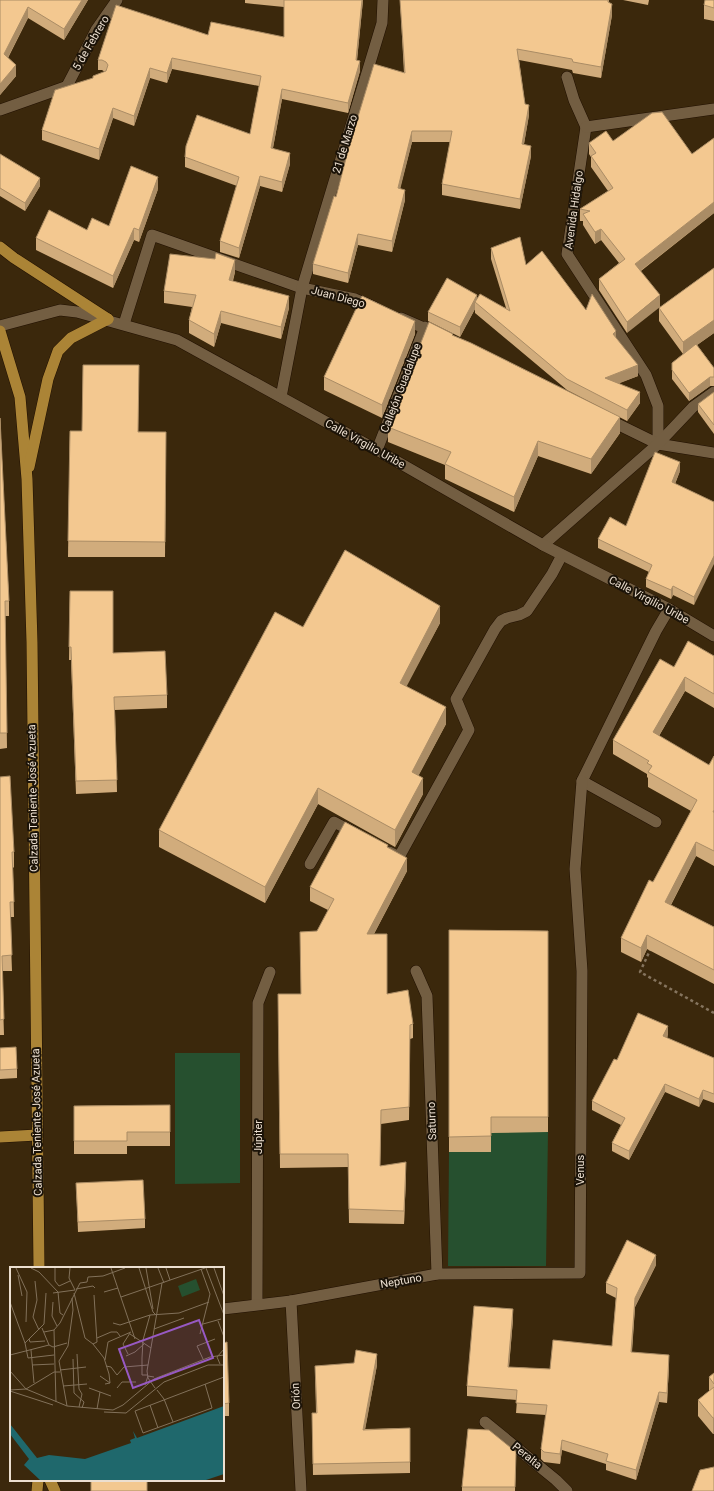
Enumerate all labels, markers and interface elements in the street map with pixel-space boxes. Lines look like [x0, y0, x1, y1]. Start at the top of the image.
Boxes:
street label: 5 de Febrero [70, 13, 112, 73]
street label: 21 de Marzo [330, 113, 360, 175]
street label: Avenida Hidalgo [562, 170, 586, 250]
street label: Juan Diego [310, 284, 366, 310]
street label: Callejón Guadalupe [378, 341, 424, 434]
street label: Calle Virgilio Uribe [323, 417, 407, 471]
street label: Calle Virgilio Uribe [607, 573, 692, 627]
street label: Calzada Teniente José Azueta [25, 724, 41, 872]
street label: Calzada Teniente José Azueta [29, 1048, 45, 1196]
street label: Saturno [425, 1102, 439, 1140]
street label: Júpiter [252, 1120, 265, 1154]
street label: Venus [574, 1154, 587, 1185]
inset map [10, 1267, 224, 1481]
street label: Neptuno [379, 1271, 423, 1291]
street label: Orión [289, 1383, 303, 1409]
street label: Peralta [510, 1440, 544, 1472]

